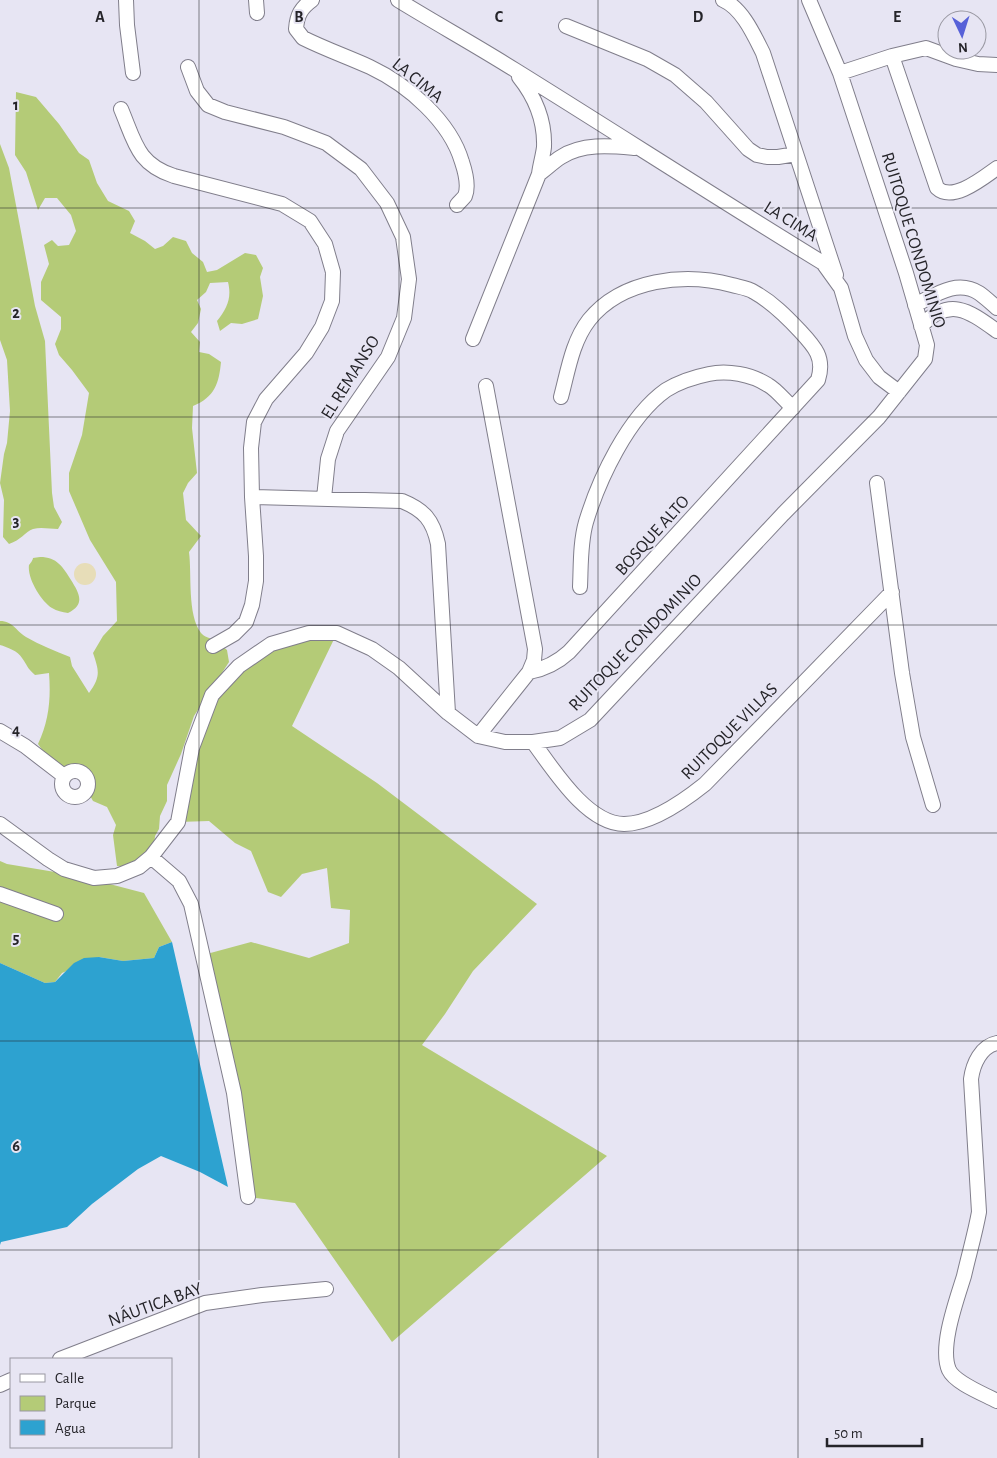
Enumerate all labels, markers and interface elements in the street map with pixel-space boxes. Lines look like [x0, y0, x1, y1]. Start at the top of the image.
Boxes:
text: A [95, 9, 105, 25]
text: B [294, 9, 304, 25]
text: C [495, 9, 504, 25]
text: D [693, 9, 704, 25]
text: E [893, 9, 901, 25]
north arrow [937, 10, 987, 60]
text: N [957, 40, 968, 54]
street label: LA CIMA [389, 55, 447, 107]
text: 1 [13, 97, 19, 113]
street label: RUITOQUE CONDOMINIO [878, 150, 948, 330]
street label: LA CIMA [760, 198, 821, 246]
text: 2 [12, 305, 20, 321]
street label: EL REMANSO [318, 333, 384, 422]
street label: BOSQUE ALTO [612, 492, 693, 579]
text: 3 [13, 513, 20, 529]
street label: RUITOQUE CONDOMINIO [566, 571, 706, 715]
street label: RUITOQUE VILLAS [678, 680, 781, 783]
text: 4 [12, 722, 20, 738]
text: 5 [13, 930, 20, 946]
text: 6 [12, 1138, 20, 1154]
street label: NÁUTICA BAY [105, 1277, 205, 1330]
legend [10, 1358, 172, 1448]
text: Calle [55, 1371, 84, 1386]
text: Parque [55, 1396, 96, 1411]
scale bar [827, 1416, 922, 1448]
text: Agua [55, 1421, 86, 1436]
text: 50 m [834, 1426, 863, 1441]

